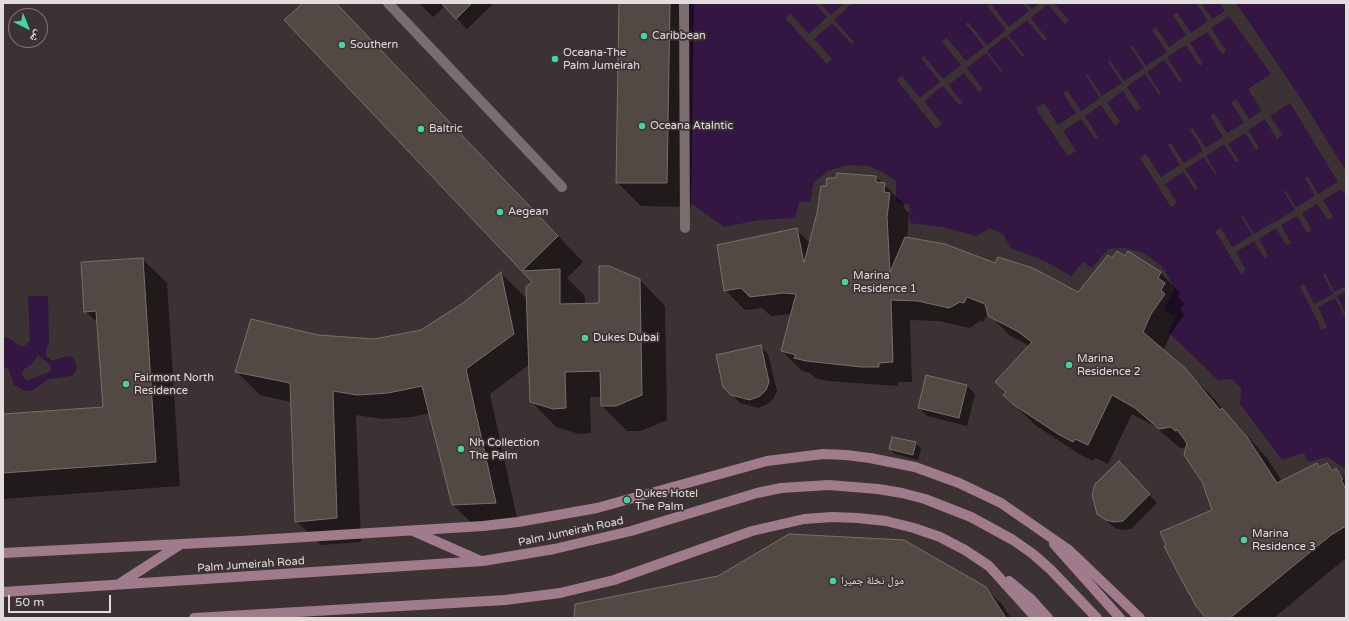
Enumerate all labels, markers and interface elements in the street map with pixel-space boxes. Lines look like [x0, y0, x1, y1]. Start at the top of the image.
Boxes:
north arrow [8, 8, 48, 48]
text: ش [27, 28, 45, 45]
place label: Caribbean [652, 29, 706, 43]
marker: Caribbean [639, 31, 649, 41]
place label: Southern [350, 38, 398, 52]
marker: Southern [337, 40, 347, 50]
place label: Oceana-The Palm Jumeirah [563, 46, 640, 72]
marker: Oceana-The Palm Jumeirah [550, 54, 560, 64]
place label: Oceana Atalntic [650, 119, 733, 133]
marker: Oceana Atalntic [637, 121, 647, 131]
place label: Baltric [429, 122, 463, 136]
marker: Baltric [416, 124, 426, 134]
place label: Aegean [508, 205, 548, 219]
marker: Aegean [495, 207, 505, 217]
place label: Marina Residence 1 [853, 269, 917, 295]
marker: Marina Residence 1 [840, 277, 850, 287]
place label: Dukes Dubai [593, 331, 659, 345]
marker: Dukes Dubai [580, 333, 590, 343]
place label: Marina Residence 2 [1077, 352, 1141, 378]
marker: Marina Residence 2 [1064, 360, 1074, 370]
place label: Fairmont North Residence [134, 371, 214, 397]
marker: Fairmont North Residence [121, 379, 131, 389]
place label: Nh Collection The Palm [469, 436, 539, 462]
marker: Nh Collection The Palm [456, 444, 466, 454]
place label: Dukes Hotel The Palm [635, 487, 698, 513]
marker: Dukes Hotel The Palm [622, 495, 632, 505]
street label: Palm Jumeirah Road [517, 514, 625, 550]
place label: Marina Residence 3 [1252, 527, 1316, 553]
marker: Marina Residence 3 [1239, 535, 1249, 545]
street label: Palm Jumeirah Road [197, 555, 305, 575]
place label: مول نخلة جميرا [841, 574, 904, 588]
marker: مول نخلة جميرا [828, 576, 838, 586]
scale bar [10, 587, 113, 613]
text: 50 m [15, 595, 44, 609]

